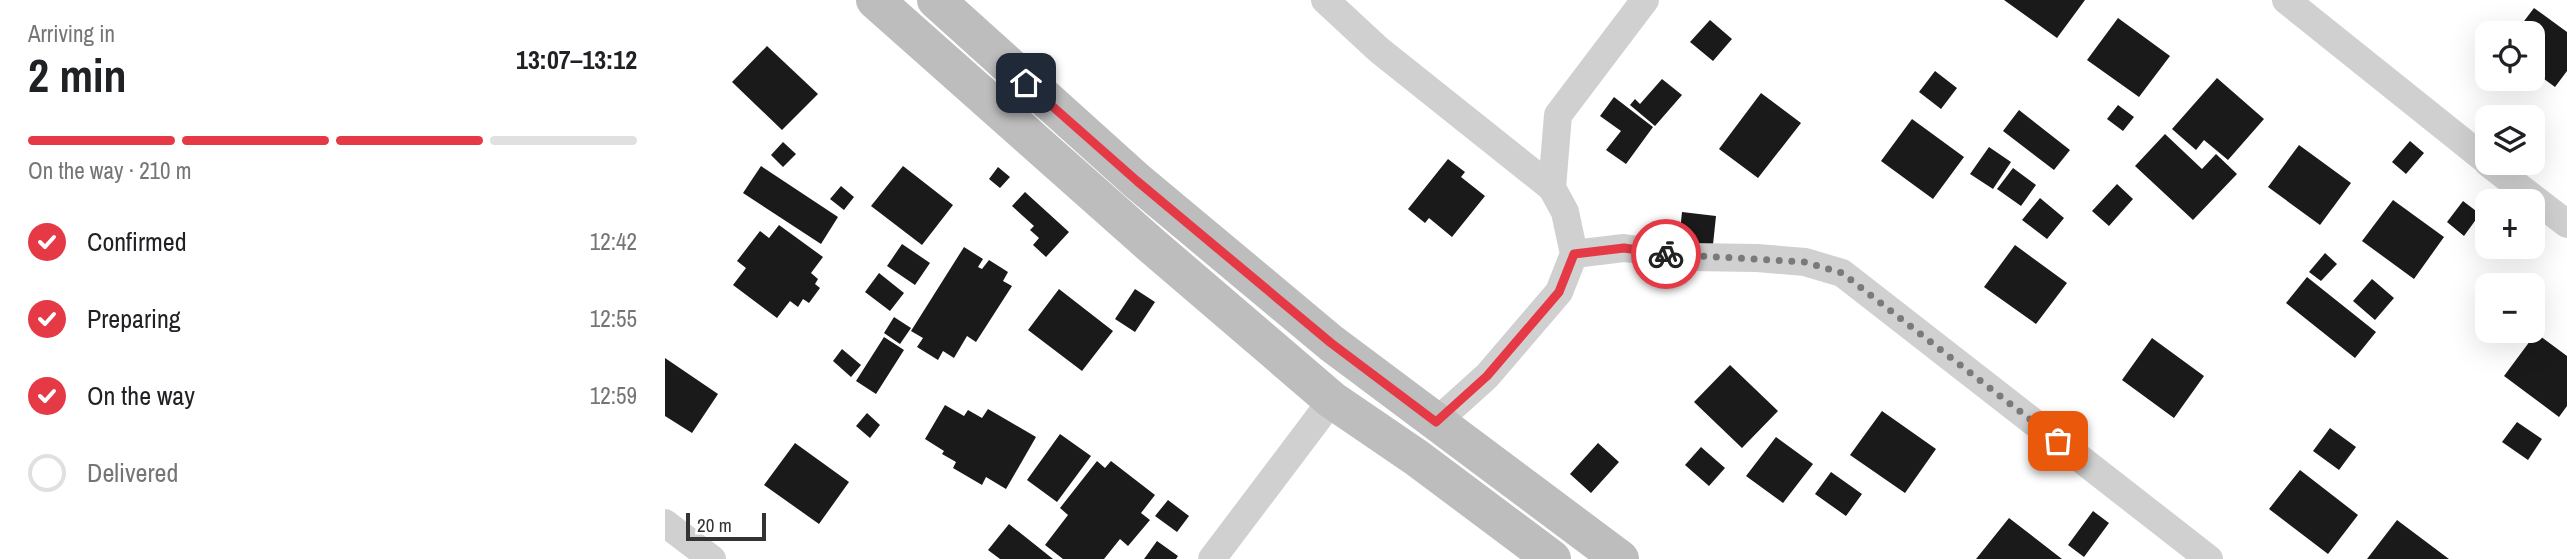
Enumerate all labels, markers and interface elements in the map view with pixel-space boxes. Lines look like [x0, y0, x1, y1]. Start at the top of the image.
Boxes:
text: Arriving in [28, 18, 115, 49]
map controls [2475, 21, 2545, 343]
button: locate [2475, 21, 2545, 91]
text: 13:07–13:12 [516, 42, 637, 77]
text: 2 min [28, 44, 127, 106]
pin [996, 53, 1056, 113]
icon: home [1007, 64, 1045, 102]
button: layers [2475, 105, 2545, 175]
text: On the way · 210 m [28, 155, 192, 186]
button: + [2475, 189, 2545, 259]
courier [1631, 219, 1701, 289]
icon: check [28, 223, 66, 261]
text: Confirmed [87, 224, 187, 259]
text: 12:42 [590, 226, 637, 257]
icon: bike [1647, 235, 1685, 273]
button: − [2475, 273, 2545, 343]
icon: check [28, 300, 66, 338]
text: Preparing [87, 301, 181, 336]
text: 12:55 [590, 303, 637, 334]
icon: check [28, 377, 66, 415]
text: On the way [87, 378, 195, 413]
text: 12:59 [590, 380, 637, 411]
pin [2028, 411, 2088, 471]
icon: bag [2039, 422, 2077, 460]
text: Delivered [87, 455, 178, 490]
scale bar [686, 510, 767, 542]
text: 20 m [697, 512, 732, 538]

